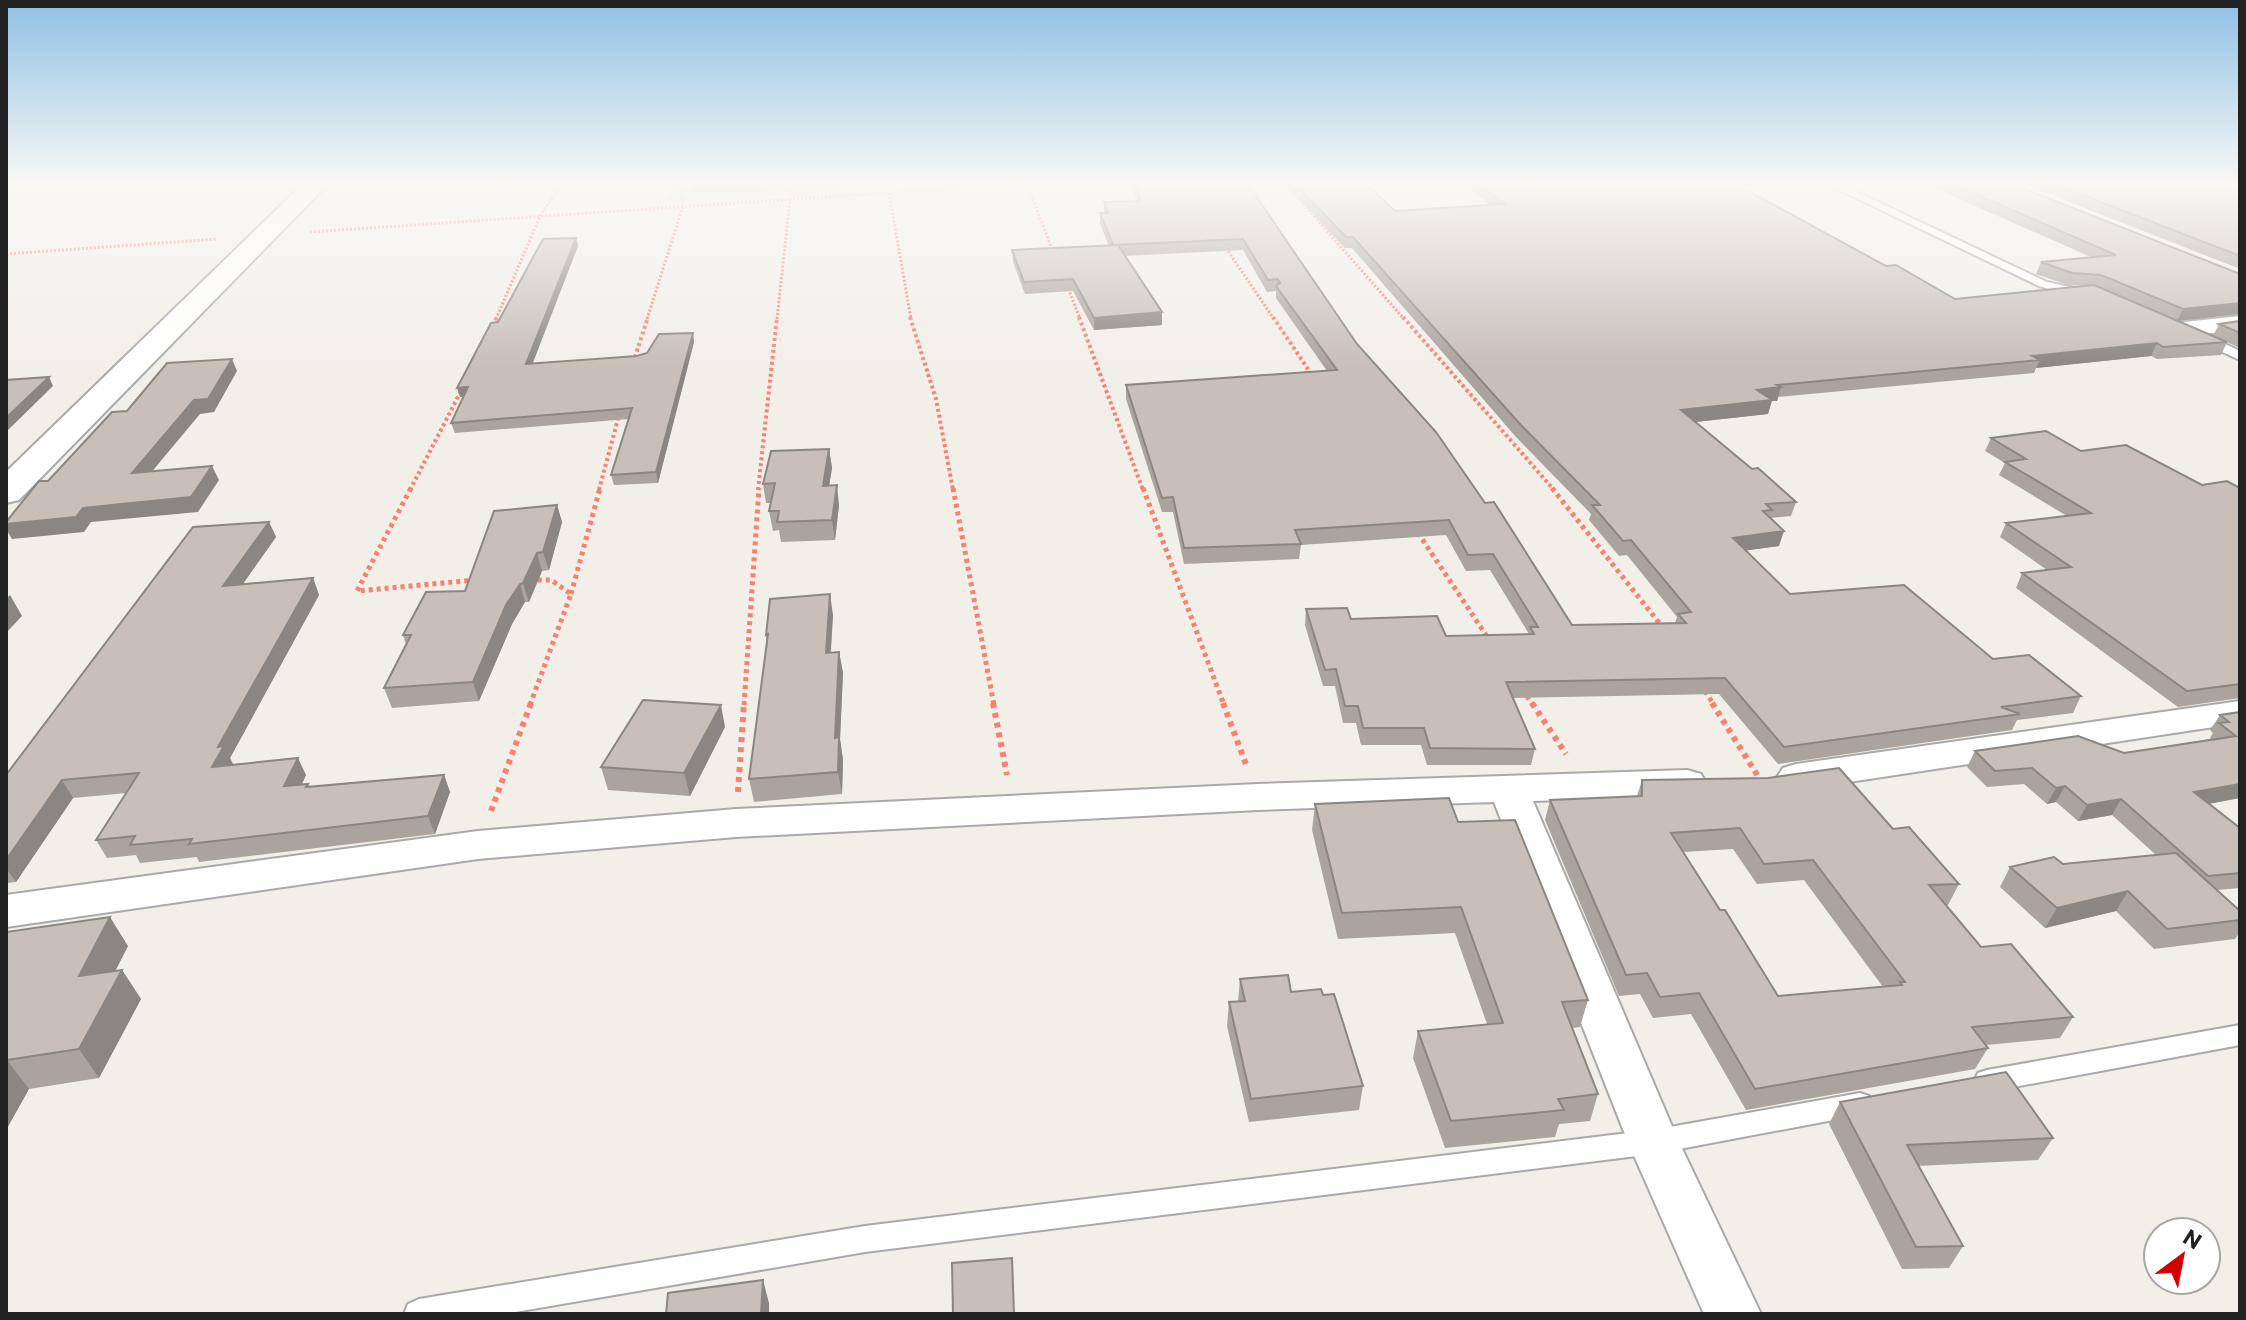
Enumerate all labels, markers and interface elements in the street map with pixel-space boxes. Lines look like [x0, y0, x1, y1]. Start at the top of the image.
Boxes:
north arrow [2142, 1216, 2222, 1296]
text: N [2179, 1223, 2207, 1254]

